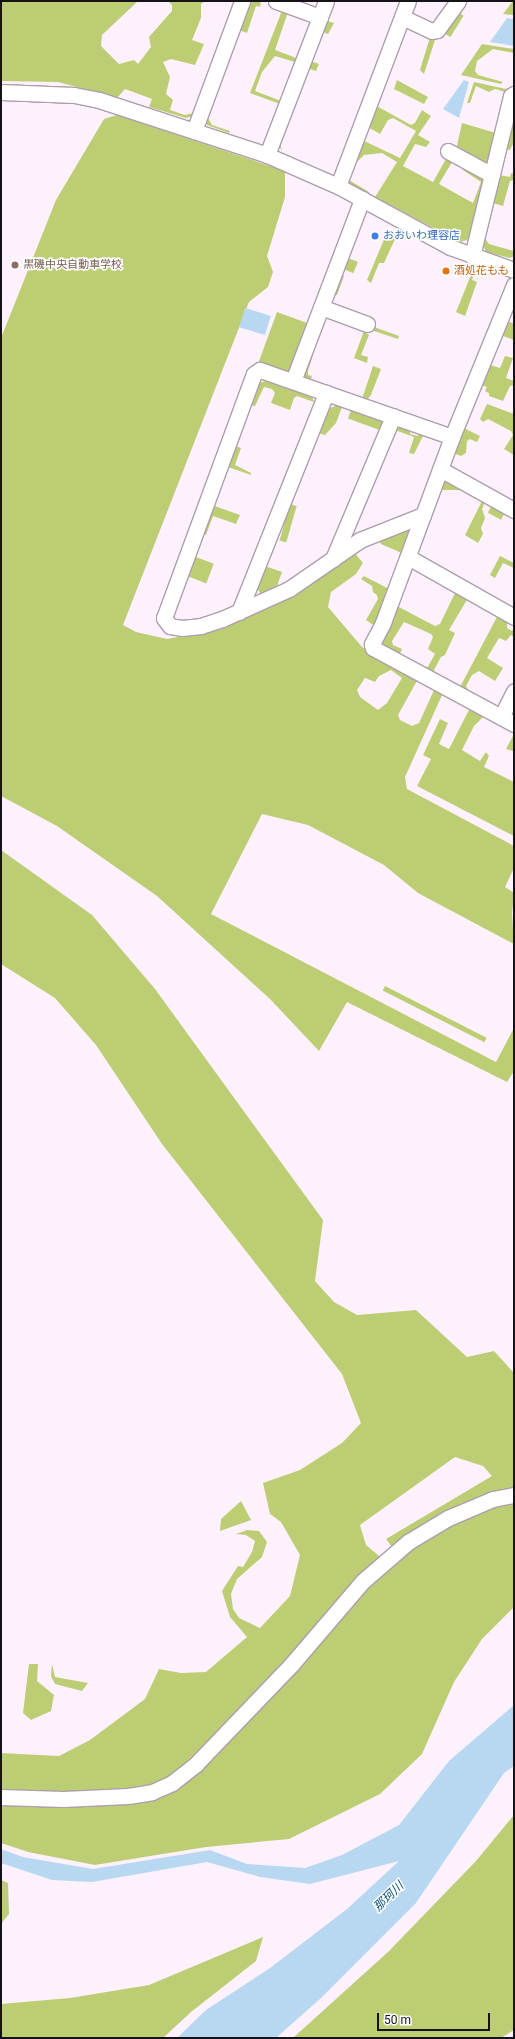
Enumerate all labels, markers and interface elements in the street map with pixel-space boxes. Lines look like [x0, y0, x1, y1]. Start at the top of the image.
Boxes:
place label: おおいわ理容店 [383, 229, 460, 243]
marker: おおいわ理容店 [370, 231, 380, 241]
place label: 黒磯中央自動車学校 [23, 258, 122, 272]
marker: 黒磯中央自動車学校 [10, 260, 20, 270]
place label: 酒処花もも [454, 264, 509, 278]
marker: 酒処花もも [441, 266, 451, 276]
water label: 那珂川 [371, 1879, 407, 1915]
scale bar [379, 2005, 492, 2031]
text: 50 m [384, 2013, 411, 2027]

